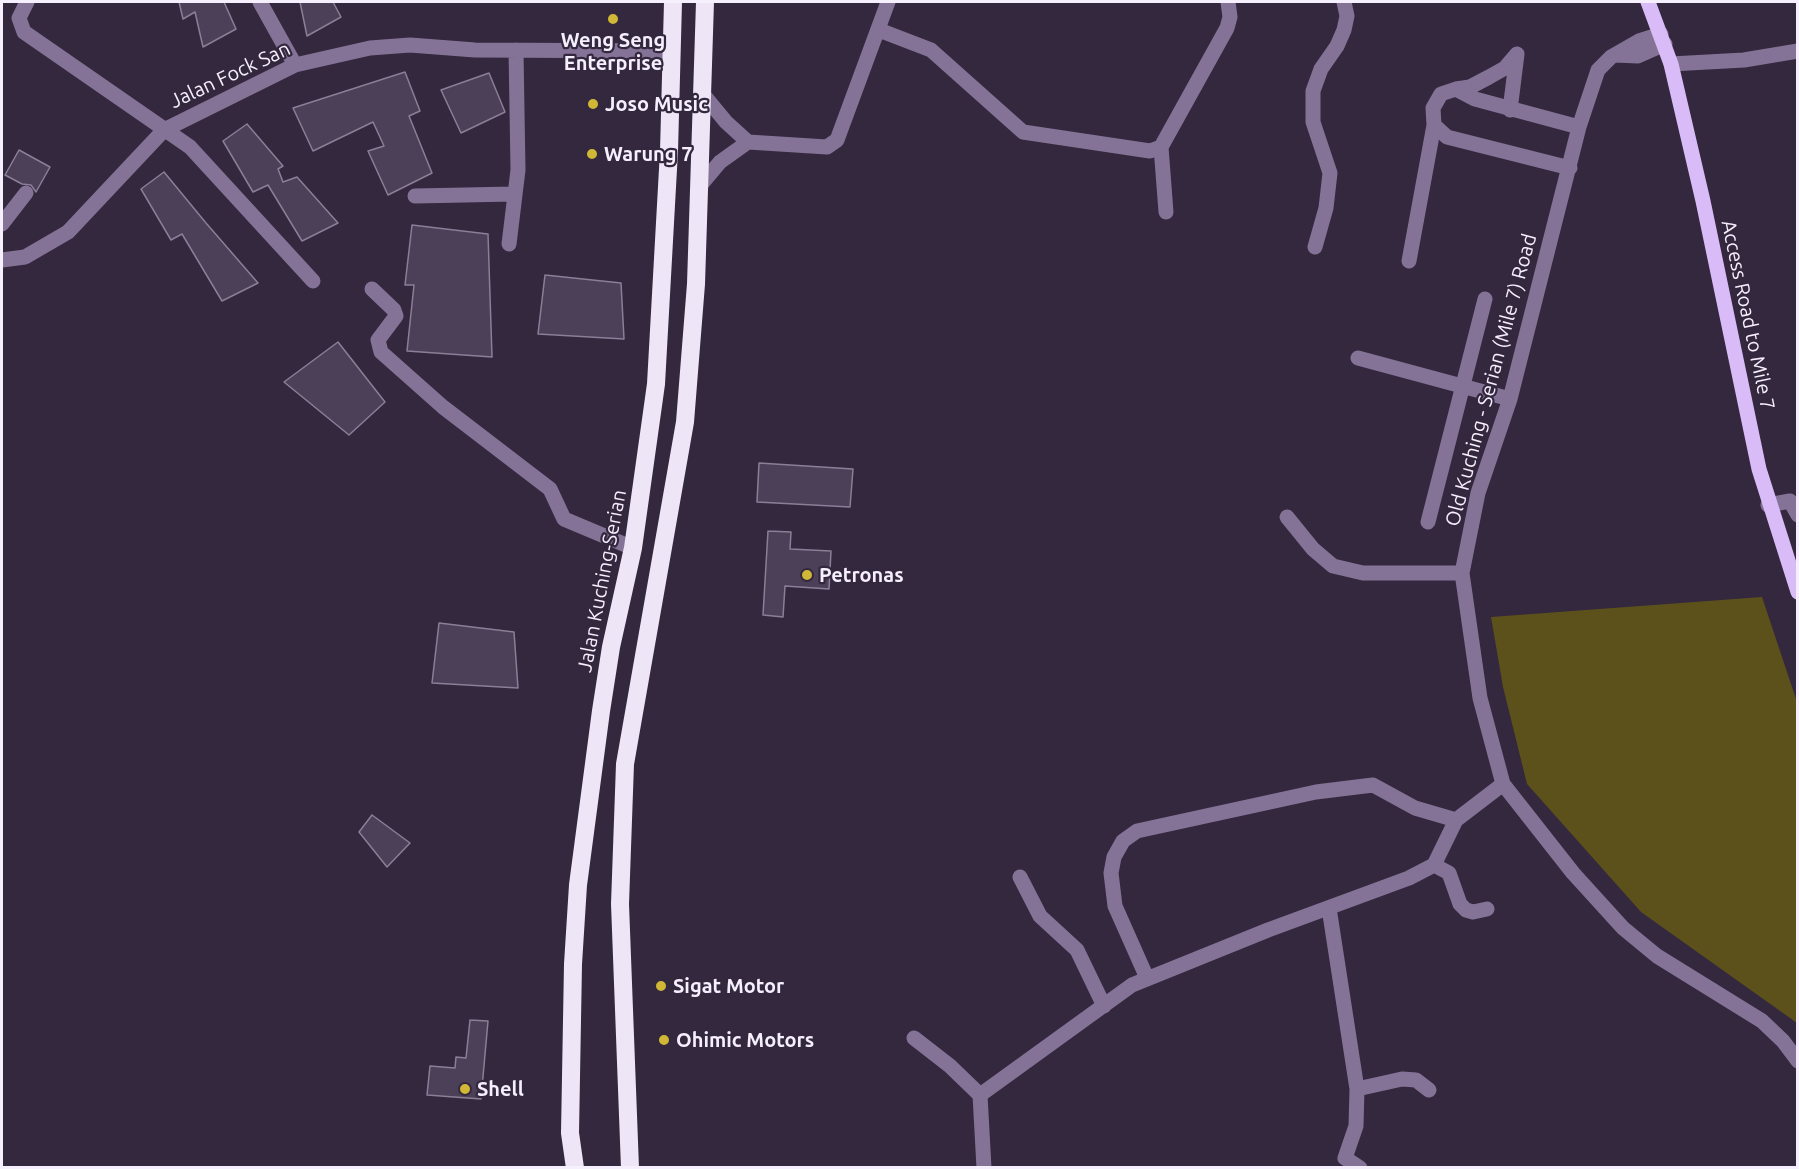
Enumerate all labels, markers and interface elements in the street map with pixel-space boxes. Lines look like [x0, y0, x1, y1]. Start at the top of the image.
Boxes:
marker: Weng Seng Enterprise [606, 12, 620, 26]
place label: Weng Seng Enterprise [561, 28, 665, 75]
street label: Jalan Fock San [166, 37, 294, 113]
place label: Joso Music [605, 92, 708, 116]
marker: Joso Music [586, 97, 600, 111]
place label: Warung 7 [604, 142, 693, 166]
marker: Warung 7 [585, 147, 599, 161]
street label: Access Road to Mile 7 [1716, 218, 1780, 412]
street label: Old Kuching - Serian (Mile 7) Road [1440, 231, 1542, 529]
street label: Jalan Kuching-Serian [573, 488, 631, 674]
place label: Petronas [819, 563, 904, 587]
marker: Petronas [800, 568, 814, 582]
place label: Sigat Motor [673, 974, 784, 998]
marker: Sigat Motor [654, 979, 668, 993]
place label: Ohimic Motors [676, 1028, 814, 1052]
marker: Ohimic Motors [657, 1033, 671, 1047]
place label: Shell [477, 1077, 524, 1101]
marker: Shell [458, 1082, 472, 1096]

